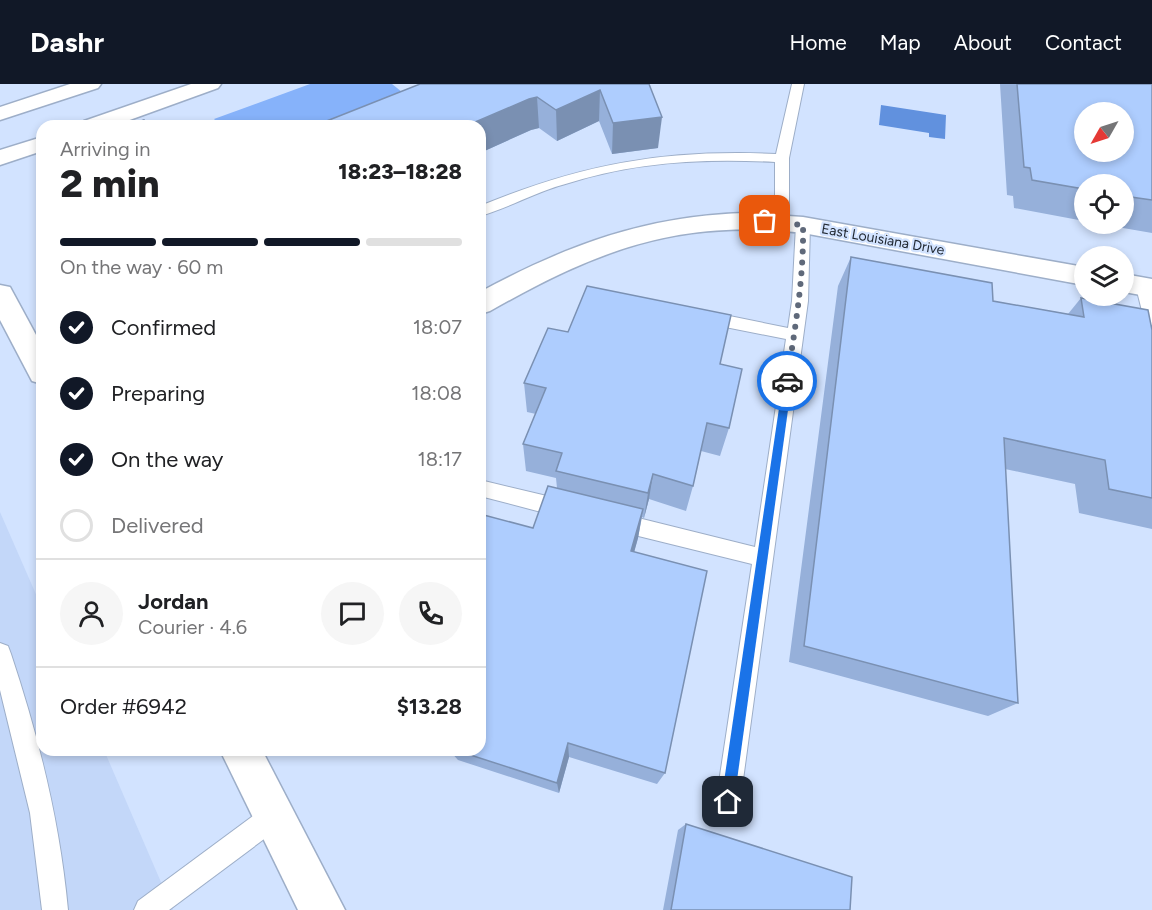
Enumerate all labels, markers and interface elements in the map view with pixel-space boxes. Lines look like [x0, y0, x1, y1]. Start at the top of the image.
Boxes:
text: Dashr [30, 25, 104, 59]
text: Home [790, 30, 847, 55]
text: Map [880, 30, 921, 55]
text: About [954, 30, 1012, 55]
text: Contact [1045, 30, 1122, 55]
north arrow [1074, 102, 1134, 162]
map controls [1074, 102, 1134, 306]
text: Arriving in [60, 137, 150, 161]
text: 18:23–18:28 [338, 158, 462, 185]
text: 2 min [60, 160, 160, 207]
button: locate [1074, 174, 1134, 234]
pin [739, 195, 790, 246]
icon: bag [748, 204, 781, 237]
street label: East Louisiana Drive [820, 220, 946, 259]
button: layers [1074, 246, 1134, 306]
text: On the way · 60 m [60, 255, 223, 279]
icon: check [60, 311, 93, 344]
text: Confirmed [111, 314, 216, 341]
text: 18:07 [413, 315, 462, 339]
courier [757, 351, 817, 411]
icon: car [771, 365, 804, 398]
icon: check [60, 377, 93, 410]
text: Preparing [111, 380, 205, 407]
text: 18:08 [411, 381, 462, 405]
icon: check [60, 443, 93, 476]
text: On the way [111, 446, 223, 473]
text: 18:17 [417, 447, 462, 471]
text: Delivered [111, 512, 204, 539]
button: person [60, 582, 123, 645]
button: chat [321, 582, 384, 645]
button: phone [399, 582, 462, 645]
text: Jordan [138, 588, 209, 615]
text: Courier · 4.6 [138, 615, 247, 639]
text: Order #6942 [60, 693, 187, 720]
text: $13.28 [397, 693, 462, 720]
pin [702, 776, 753, 827]
icon: home [711, 785, 744, 818]

